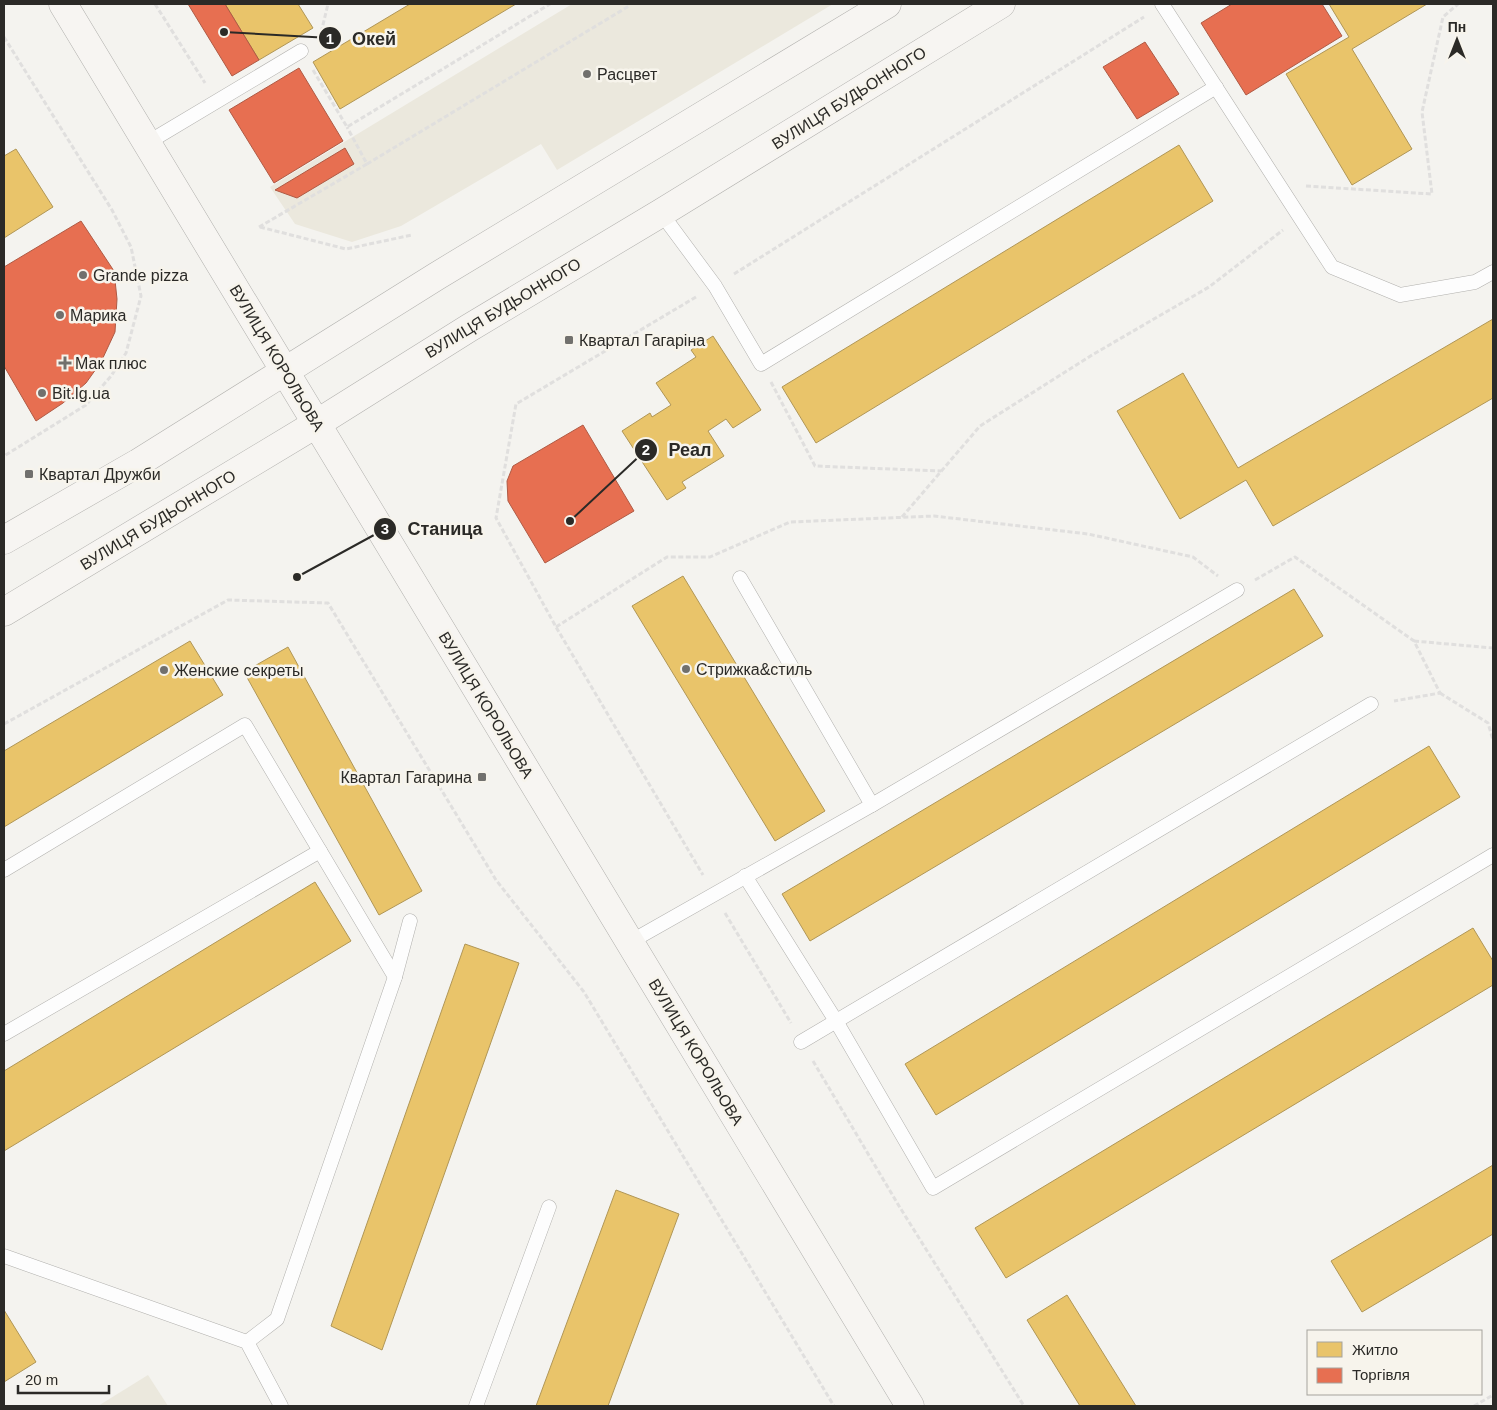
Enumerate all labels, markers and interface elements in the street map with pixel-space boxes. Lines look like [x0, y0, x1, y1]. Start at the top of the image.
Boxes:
north arrow [1432, 15, 1482, 65]
text: Пн [1448, 19, 1466, 35]
callout: Окей [317, 22, 406, 55]
text: Окей [352, 29, 396, 49]
text: 1 [326, 30, 334, 47]
street label: ВУЛИЦЯ БУДЬОННОГО [769, 44, 929, 152]
place label: Расцвет [597, 66, 658, 83]
marker: Расцвет [581, 68, 593, 80]
street label: ВУЛИЦЯ БУДЬОННОГО [422, 255, 584, 361]
place label: Grande pizza [93, 267, 188, 284]
marker: Grande pizza [77, 269, 89, 281]
street label: ВУЛИЦЯ КОРОЛЬОВА [227, 282, 328, 435]
place label: Марика [70, 307, 127, 324]
marker: Марика [54, 309, 66, 321]
place label: Квартал Гагаріна [579, 332, 705, 349]
marker: Квартал Гагаріна [563, 334, 575, 346]
place label: Мак плюс [75, 355, 147, 372]
marker: Мак плюс [59, 357, 71, 369]
place label: Bit.lg.ua [52, 385, 110, 402]
marker: Bit.lg.ua [36, 387, 48, 399]
callout: Реал [634, 433, 722, 466]
text: Реал [668, 440, 712, 460]
text: 2 [642, 441, 650, 458]
place label: Квартал Дружби [39, 466, 161, 483]
street label: ВУЛИЦЯ БУДЬОННОГО [77, 467, 239, 573]
marker: Квартал Дружби [23, 468, 35, 480]
callout: Станица [372, 512, 493, 545]
text: Станица [407, 519, 484, 539]
text: 3 [381, 520, 389, 537]
street label: ВУЛИЦЯ КОРОЛЬОВА [436, 629, 537, 782]
place label: Стрижка&стиль [696, 661, 812, 678]
place label: Женские секреты [174, 662, 304, 679]
marker: Стрижка&стиль [680, 663, 692, 675]
marker: Женские секреты [158, 664, 170, 676]
place label: Квартал Гагарина [340, 769, 472, 786]
marker: Квартал Гагарина [476, 771, 488, 783]
street label: ВУЛИЦЯ КОРОЛЬОВА [646, 976, 747, 1129]
legend [1307, 1330, 1482, 1395]
text: Житло [1352, 1341, 1398, 1358]
scale bar [18, 1362, 109, 1394]
text: Торгівля [1352, 1366, 1410, 1383]
text: 20 m [25, 1371, 58, 1388]

